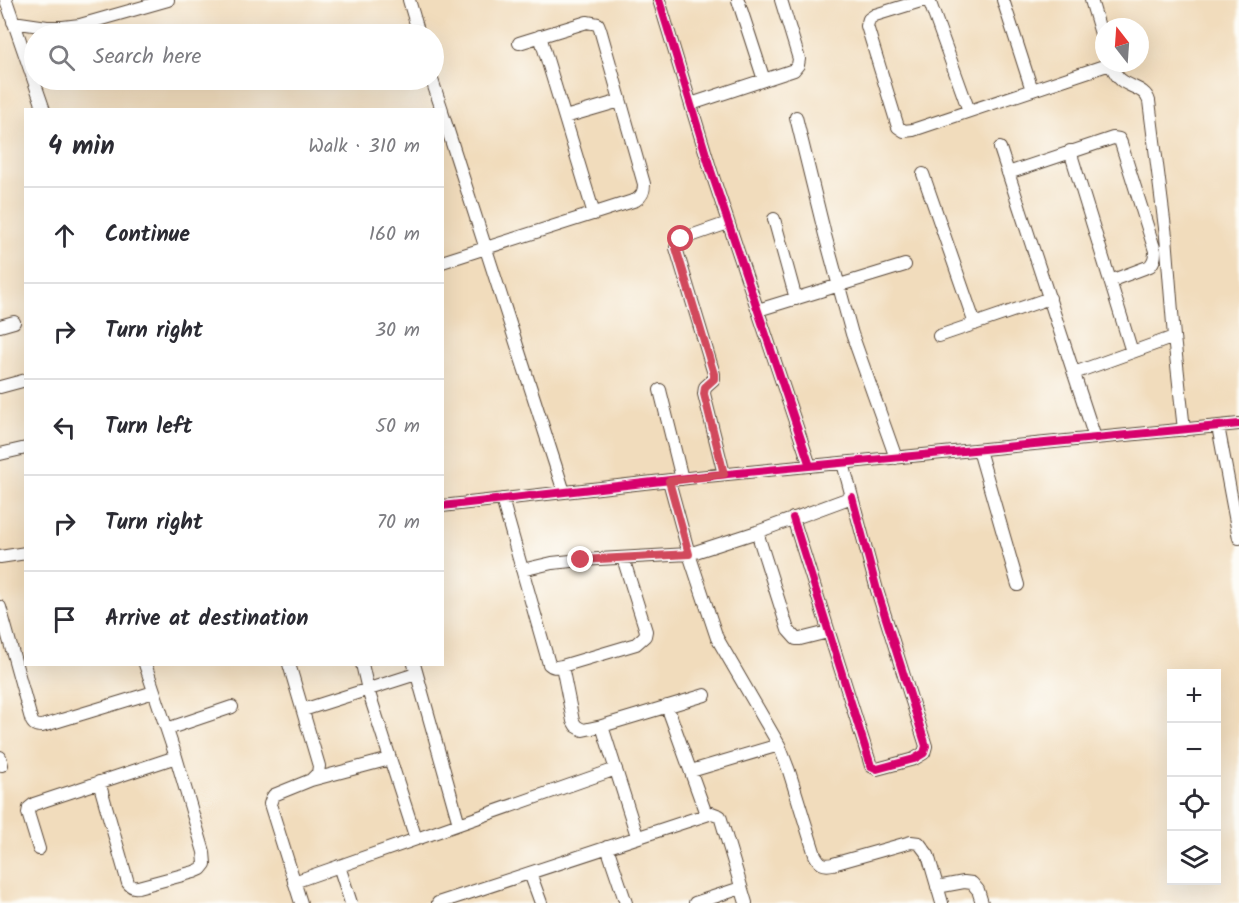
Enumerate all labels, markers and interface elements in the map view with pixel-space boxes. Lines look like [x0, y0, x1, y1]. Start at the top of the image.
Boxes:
north arrow [1095, 18, 1149, 72]
search box [24, 24, 444, 90]
text: Search here [93, 40, 201, 75]
icon: search [45, 41, 78, 74]
text: 4 min [48, 126, 115, 168]
text: Walk · 310 m [308, 131, 420, 163]
text: Continue [105, 218, 190, 253]
icon: ahead [48, 219, 81, 252]
text: 160 m [369, 219, 420, 251]
route start [667, 225, 693, 251]
text: Turn right [105, 314, 203, 349]
icon: right [48, 315, 81, 348]
text: 30 m [375, 315, 420, 347]
text: Turn left [105, 410, 192, 445]
icon: left [48, 411, 81, 444]
text: 50 m [375, 411, 420, 443]
text: Turn right [105, 506, 203, 541]
icon: right [48, 507, 81, 540]
text: 70 m [377, 507, 420, 539]
route end [567, 546, 593, 572]
text: Arrive at destination [105, 602, 308, 637]
icon: arrive [48, 603, 81, 636]
map controls [1167, 669, 1221, 885]
button: + [1167, 669, 1221, 723]
button: − [1167, 723, 1221, 777]
button: locate [1167, 777, 1221, 831]
button: layers [1167, 831, 1221, 885]

